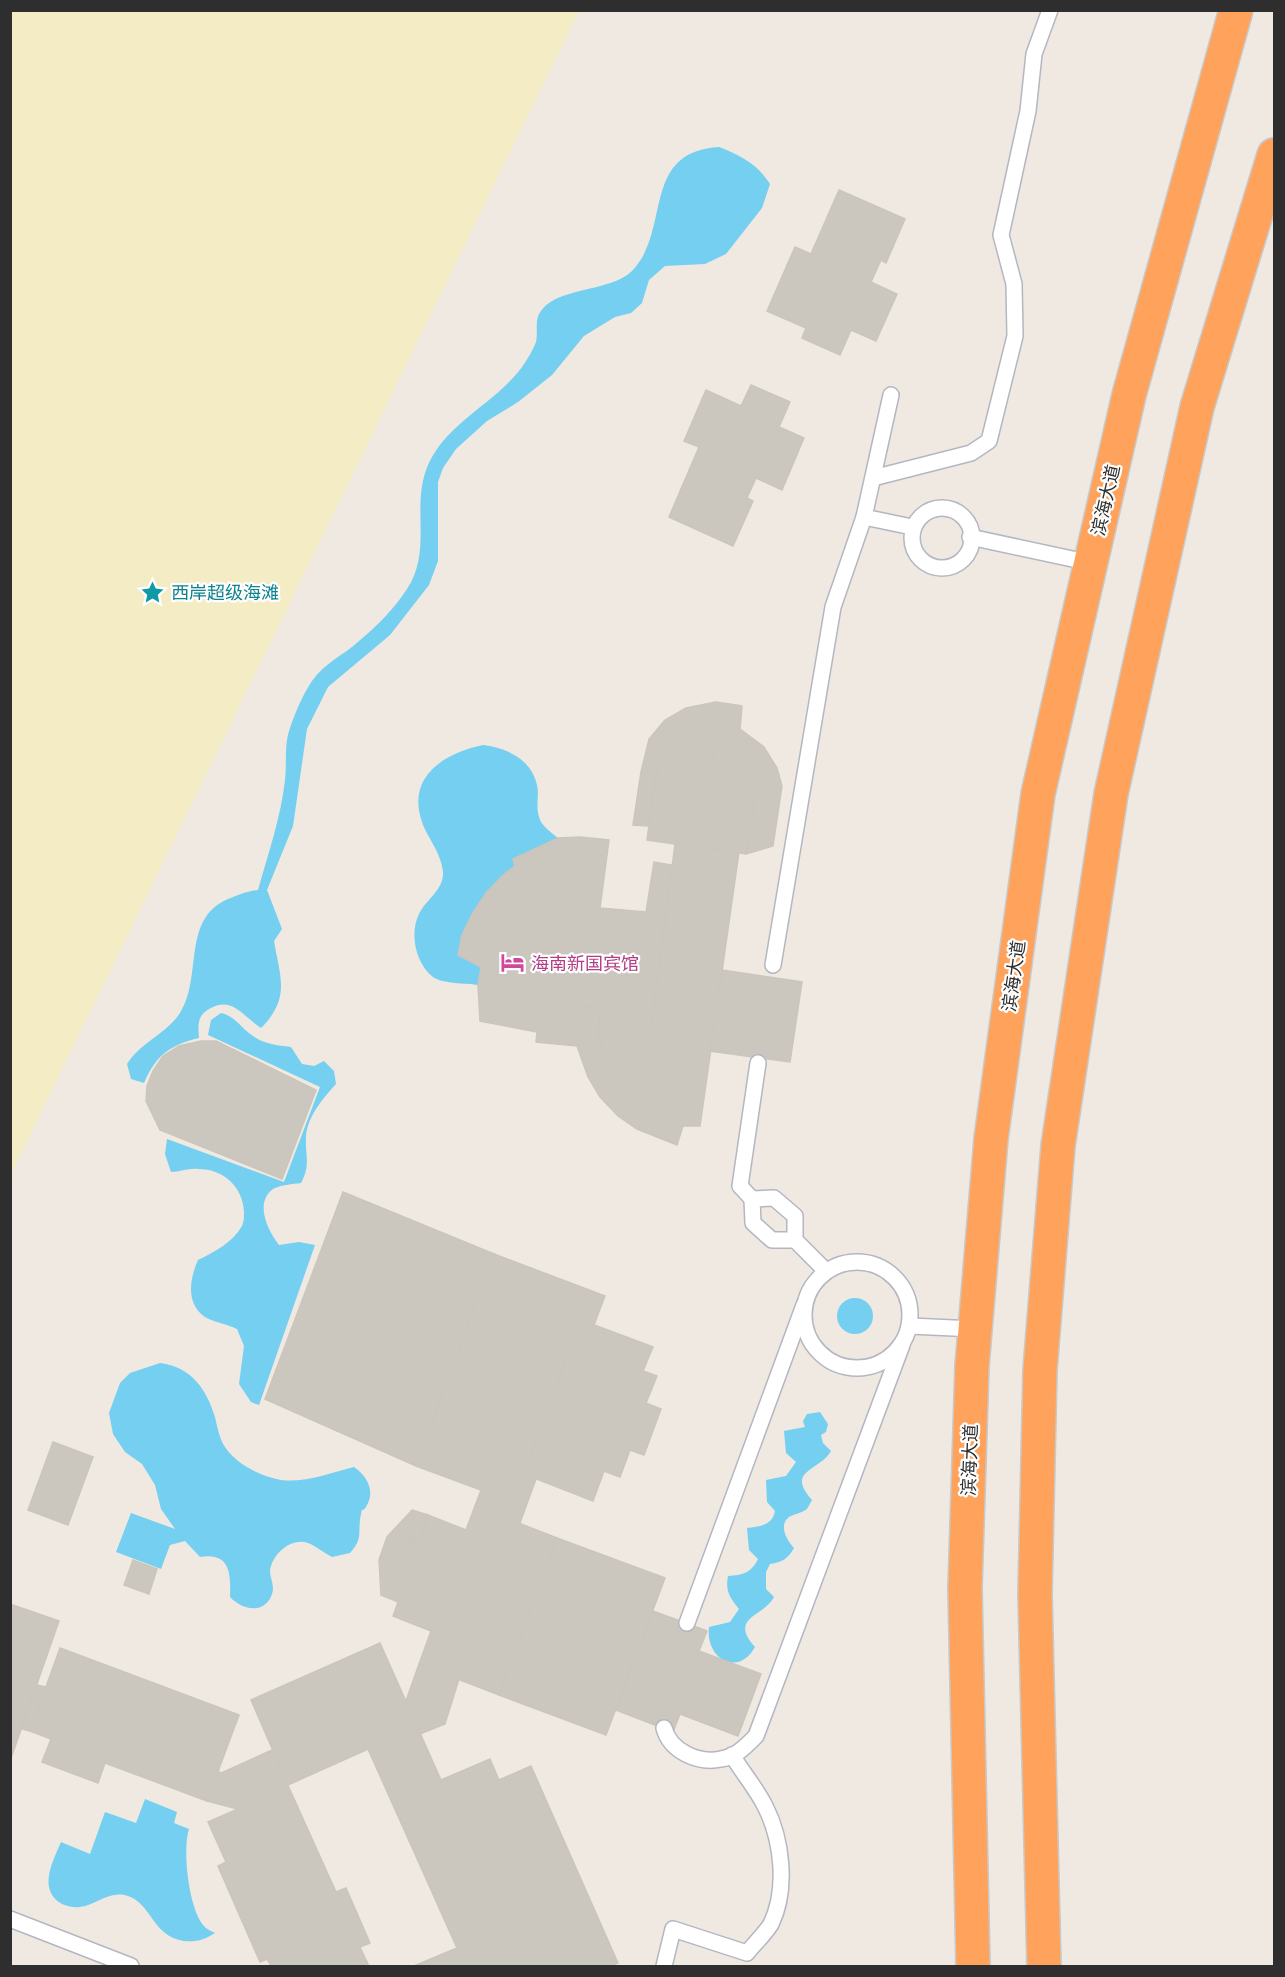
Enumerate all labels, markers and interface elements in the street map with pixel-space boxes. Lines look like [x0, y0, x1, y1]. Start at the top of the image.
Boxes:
street label: 滨海大道 [1085, 462, 1125, 538]
place icon: 西岸超级海滩 [140, 579, 166, 605]
place label: 西岸超级海滩 [171, 580, 279, 604]
street label: 滨海大道 [996, 939, 1030, 1013]
hotel icon: 海南新国宾馆 [500, 950, 526, 976]
place label: 海南新国宾馆 [531, 951, 639, 975]
street label: 滨海大道 [956, 1424, 982, 1496]

